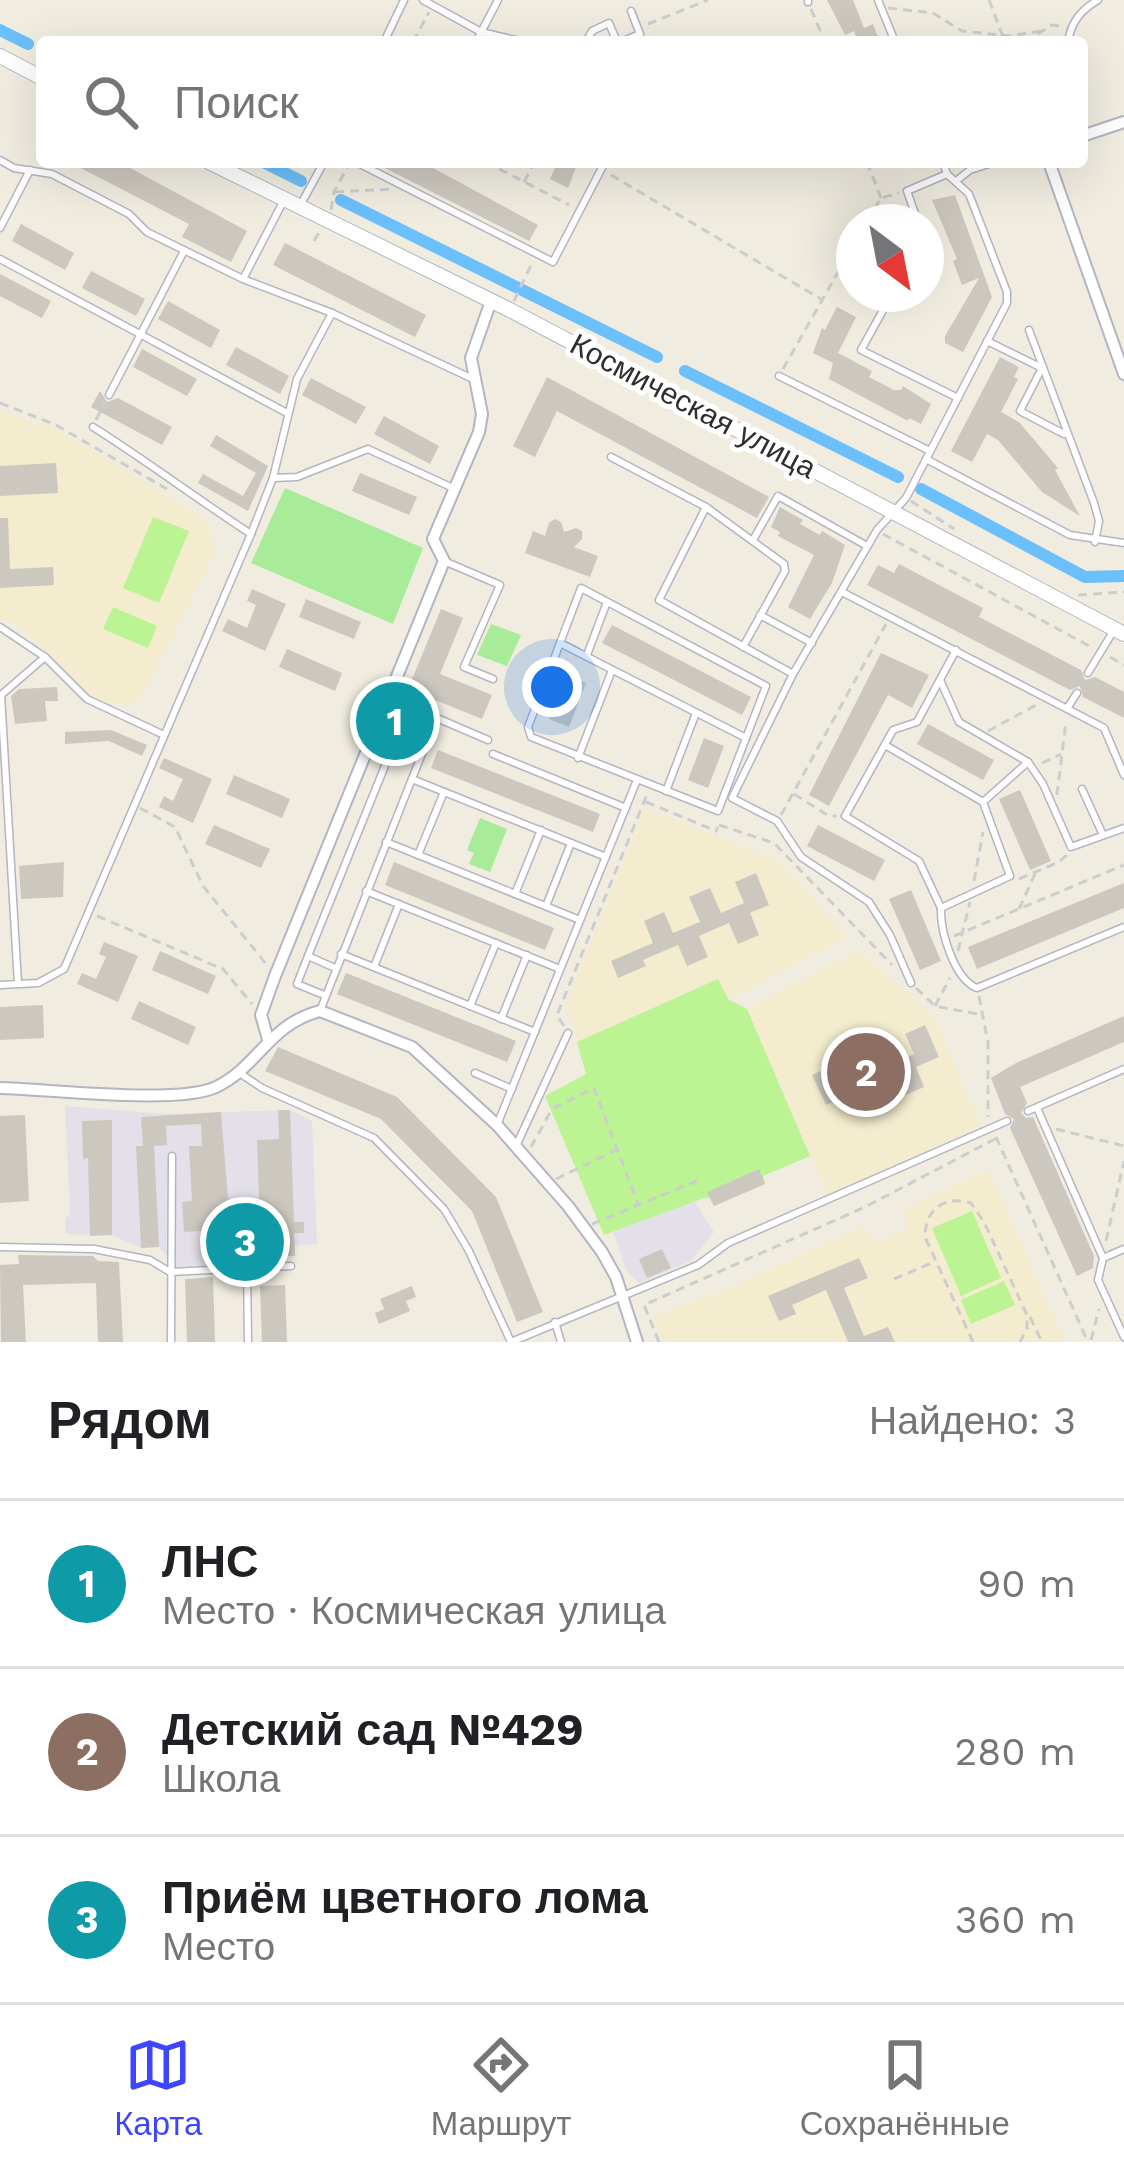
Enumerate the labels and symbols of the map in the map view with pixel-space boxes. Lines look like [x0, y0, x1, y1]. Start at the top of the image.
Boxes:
north arrow [836, 204, 944, 312]
street label: Космическая улица [564, 326, 822, 485]
your location [522, 657, 582, 717]
pin: 1 [356, 676, 434, 766]
pin: 2 [827, 1027, 905, 1117]
pin: 3 [206, 1197, 284, 1287]

